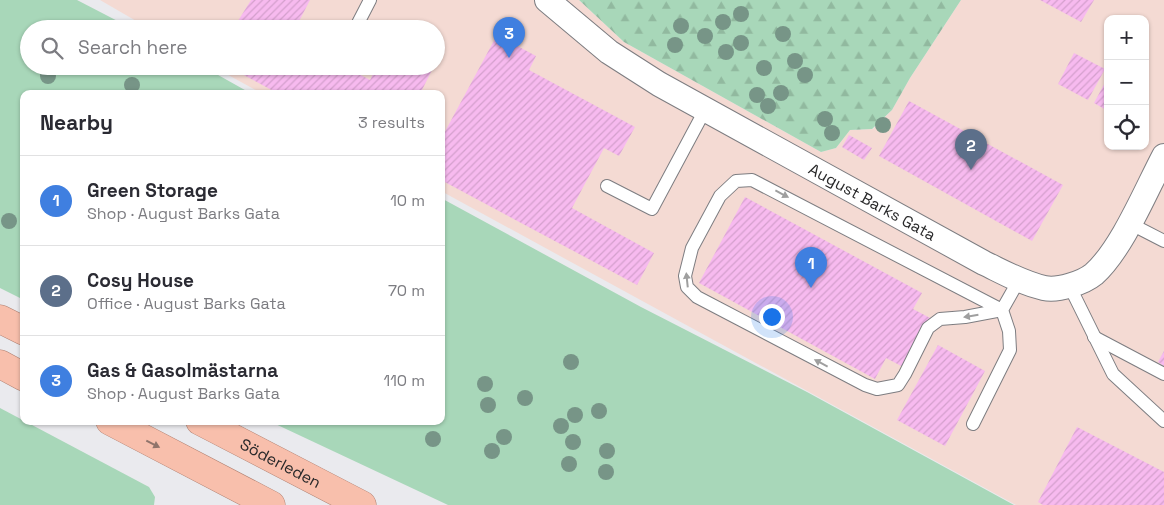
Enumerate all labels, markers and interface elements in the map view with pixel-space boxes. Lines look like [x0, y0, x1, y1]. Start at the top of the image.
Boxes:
map controls [1104, 15, 1149, 150]
button: + [1104, 15, 1149, 60]
pin: 3 [493, 17, 525, 58]
search box [20, 20, 445, 75]
icon: search [38, 34, 66, 62]
text: Search here [78, 35, 188, 60]
button: − [1104, 60, 1149, 105]
button: locate [1104, 105, 1149, 150]
text: Nearby [40, 109, 113, 136]
text: 3 results [358, 112, 425, 133]
pin: 2 [955, 129, 987, 170]
street label: August Barks Gata [805, 158, 940, 246]
text: Green Storage [87, 178, 218, 203]
text: 1 [52, 190, 60, 211]
text: 10 m [390, 190, 425, 211]
one-way arrow [774, 190, 789, 198]
text: Shop · August Barks Gata [87, 203, 280, 224]
pin: 1 [795, 247, 827, 288]
text: Cosy House [87, 268, 194, 293]
one-way arrow [683, 271, 691, 287]
text: 2 [51, 280, 61, 301]
text: 70 m [388, 280, 425, 301]
text: Office · August Barks Gata [87, 293, 286, 314]
your location [759, 304, 785, 330]
one-way arrow [962, 312, 978, 320]
text: Gas & Gasolmästarna [87, 358, 278, 383]
one-way arrow [814, 359, 829, 367]
text: 3 [51, 370, 61, 391]
text: 110 m [383, 370, 425, 391]
text: Shop · August Barks Gata [87, 383, 280, 404]
street label: Söderleden [236, 434, 325, 493]
one-way arrow [146, 440, 160, 448]

